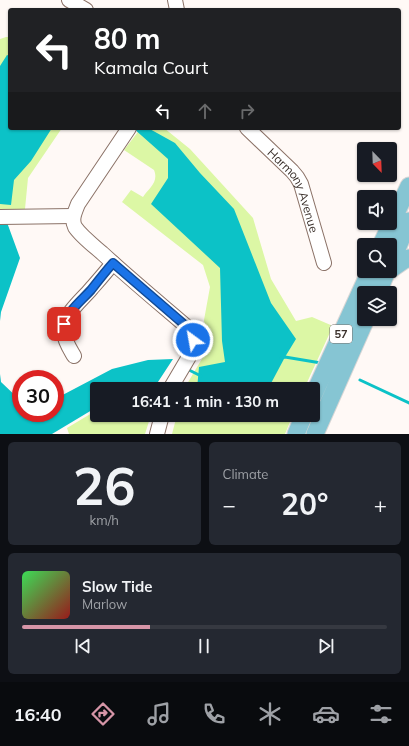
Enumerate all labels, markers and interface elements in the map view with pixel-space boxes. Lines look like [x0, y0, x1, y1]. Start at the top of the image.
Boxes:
text: 80 m [94, 21, 160, 56]
icon: left [28, 24, 80, 76]
text: Kamala Court [94, 56, 208, 79]
icon: left [152, 100, 174, 122]
icon: ahead [194, 100, 216, 122]
icon: right [236, 100, 258, 122]
north arrow [357, 142, 397, 182]
map controls [357, 142, 397, 326]
street label: Harmony Avenue [265, 145, 322, 234]
button: sound [357, 190, 397, 230]
button: search [357, 238, 397, 278]
button: layers [357, 286, 397, 326]
pin [47, 307, 81, 341]
icon: arrive [53, 313, 75, 335]
position arrow [172, 319, 214, 361]
road number: 57 [330, 325, 352, 343]
speed limit sign: 30 [12, 370, 64, 422]
text: 16:41 · 1 min · 130 m [131, 392, 279, 411]
text: 26 [73, 453, 135, 518]
text: Climate [223, 466, 268, 482]
text: 20° [281, 485, 328, 523]
text: − [223, 491, 236, 519]
text: + [374, 491, 387, 519]
text: km/h [90, 512, 119, 528]
text: Slow Tide [82, 577, 152, 596]
text: Marlow [82, 596, 127, 612]
icon: previous [72, 635, 94, 657]
icon: pause [193, 635, 215, 657]
icon: next [315, 635, 337, 657]
icon: directions [89, 700, 117, 728]
icon: music [145, 700, 173, 728]
icon: phone [200, 700, 228, 728]
icon: climate [256, 700, 284, 728]
icon: car [312, 700, 340, 728]
icon: filters [367, 700, 395, 728]
text: 16:40 [14, 703, 61, 726]

